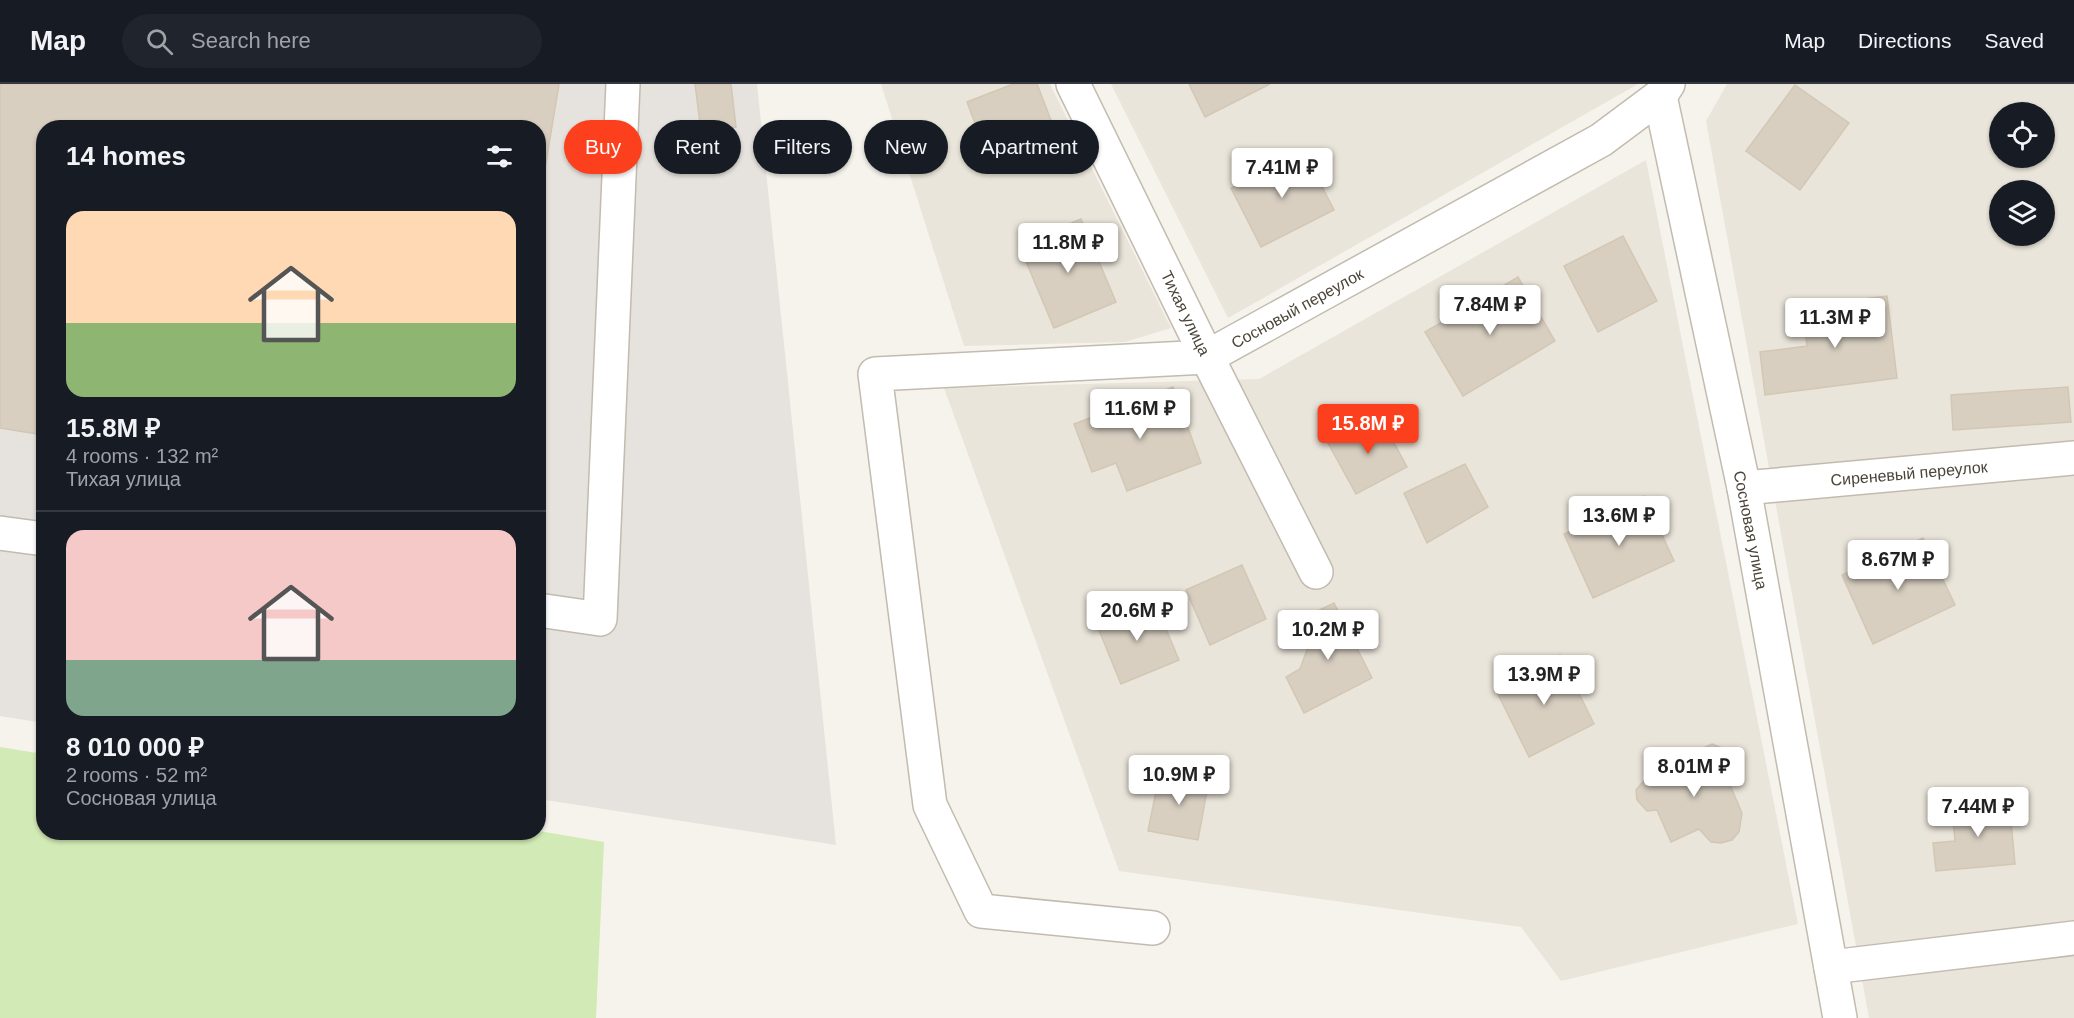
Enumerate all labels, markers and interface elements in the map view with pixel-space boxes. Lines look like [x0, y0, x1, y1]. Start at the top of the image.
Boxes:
search box [122, 14, 542, 68]
text: Map [30, 25, 86, 56]
icon: search [143, 25, 176, 58]
text: Search here [191, 28, 311, 53]
text: Map [1784, 29, 1825, 52]
text: Directions [1858, 29, 1951, 52]
text: Saved [1984, 29, 2044, 52]
map controls [1989, 102, 2055, 246]
button: locate [1989, 102, 2055, 168]
chip: Buy [564, 120, 642, 174]
chip: Rent [654, 120, 741, 174]
chip: Filters [753, 120, 852, 174]
chip: New [864, 120, 948, 174]
chip: Apartment [960, 120, 1099, 174]
icon: filters [483, 140, 516, 173]
text: 14 homes [66, 141, 186, 171]
pin: 7.41M ₽ [1227, 148, 1337, 199]
text: 7.41M ₽ [1246, 156, 1318, 178]
button: layers [1989, 180, 2055, 246]
pin: 11.8M ₽ [1013, 223, 1123, 274]
text: 11.8M ₽ [1032, 231, 1104, 253]
icon: home [237, 250, 345, 358]
street label: Сосновый переулок [1228, 265, 1367, 352]
street label: Тихая улица [1158, 268, 1213, 358]
pin: 7.84M ₽ [1435, 285, 1545, 336]
text: 7.84M ₽ [1454, 293, 1526, 315]
pin: 11.3M ₽ [1780, 298, 1890, 349]
text: 11.3M ₽ [1799, 306, 1871, 328]
pin: 11.6M ₽ [1085, 389, 1195, 440]
text: 11.6M ₽ [1104, 397, 1176, 419]
pin: 15.8M ₽ [1313, 404, 1423, 455]
text: 15.8M ₽ [1332, 412, 1404, 434]
text: 15.8M ₽ [66, 413, 161, 443]
text: 4 rooms · 132 m² [66, 445, 218, 467]
street label: Сиреневый переулок [1830, 458, 1989, 489]
text: Тихая улица [66, 468, 181, 490]
street label: Сосновая улица [1731, 469, 1770, 591]
pin: 13.6M ₽ [1564, 496, 1674, 547]
text: 13.6M ₽ [1583, 504, 1655, 526]
pin: 8.67M ₽ [1843, 540, 1953, 591]
text: 8.67M ₽ [1862, 548, 1934, 570]
icon: home [237, 569, 345, 677]
pin: 20.6M ₽ [1082, 591, 1192, 642]
text: 20.6M ₽ [1101, 599, 1173, 621]
pin: 10.2M ₽ [1273, 610, 1383, 661]
text: 10.2M ₽ [1292, 618, 1364, 640]
pin: 13.9M ₽ [1489, 655, 1599, 706]
text: 13.9M ₽ [1508, 663, 1580, 685]
text: 8 010 000 ₽ [66, 732, 204, 762]
pin: 8.01M ₽ [1639, 747, 1749, 798]
pin: 10.9M ₽ [1124, 755, 1234, 806]
text: 8.01M ₽ [1658, 755, 1730, 777]
text: 10.9M ₽ [1143, 763, 1215, 785]
text: 2 rooms · 52 m² [66, 764, 207, 786]
text: Сосновая улица [66, 787, 217, 809]
pin: 7.44M ₽ [1923, 787, 2033, 838]
text: 7.44M ₽ [1942, 795, 2014, 817]

